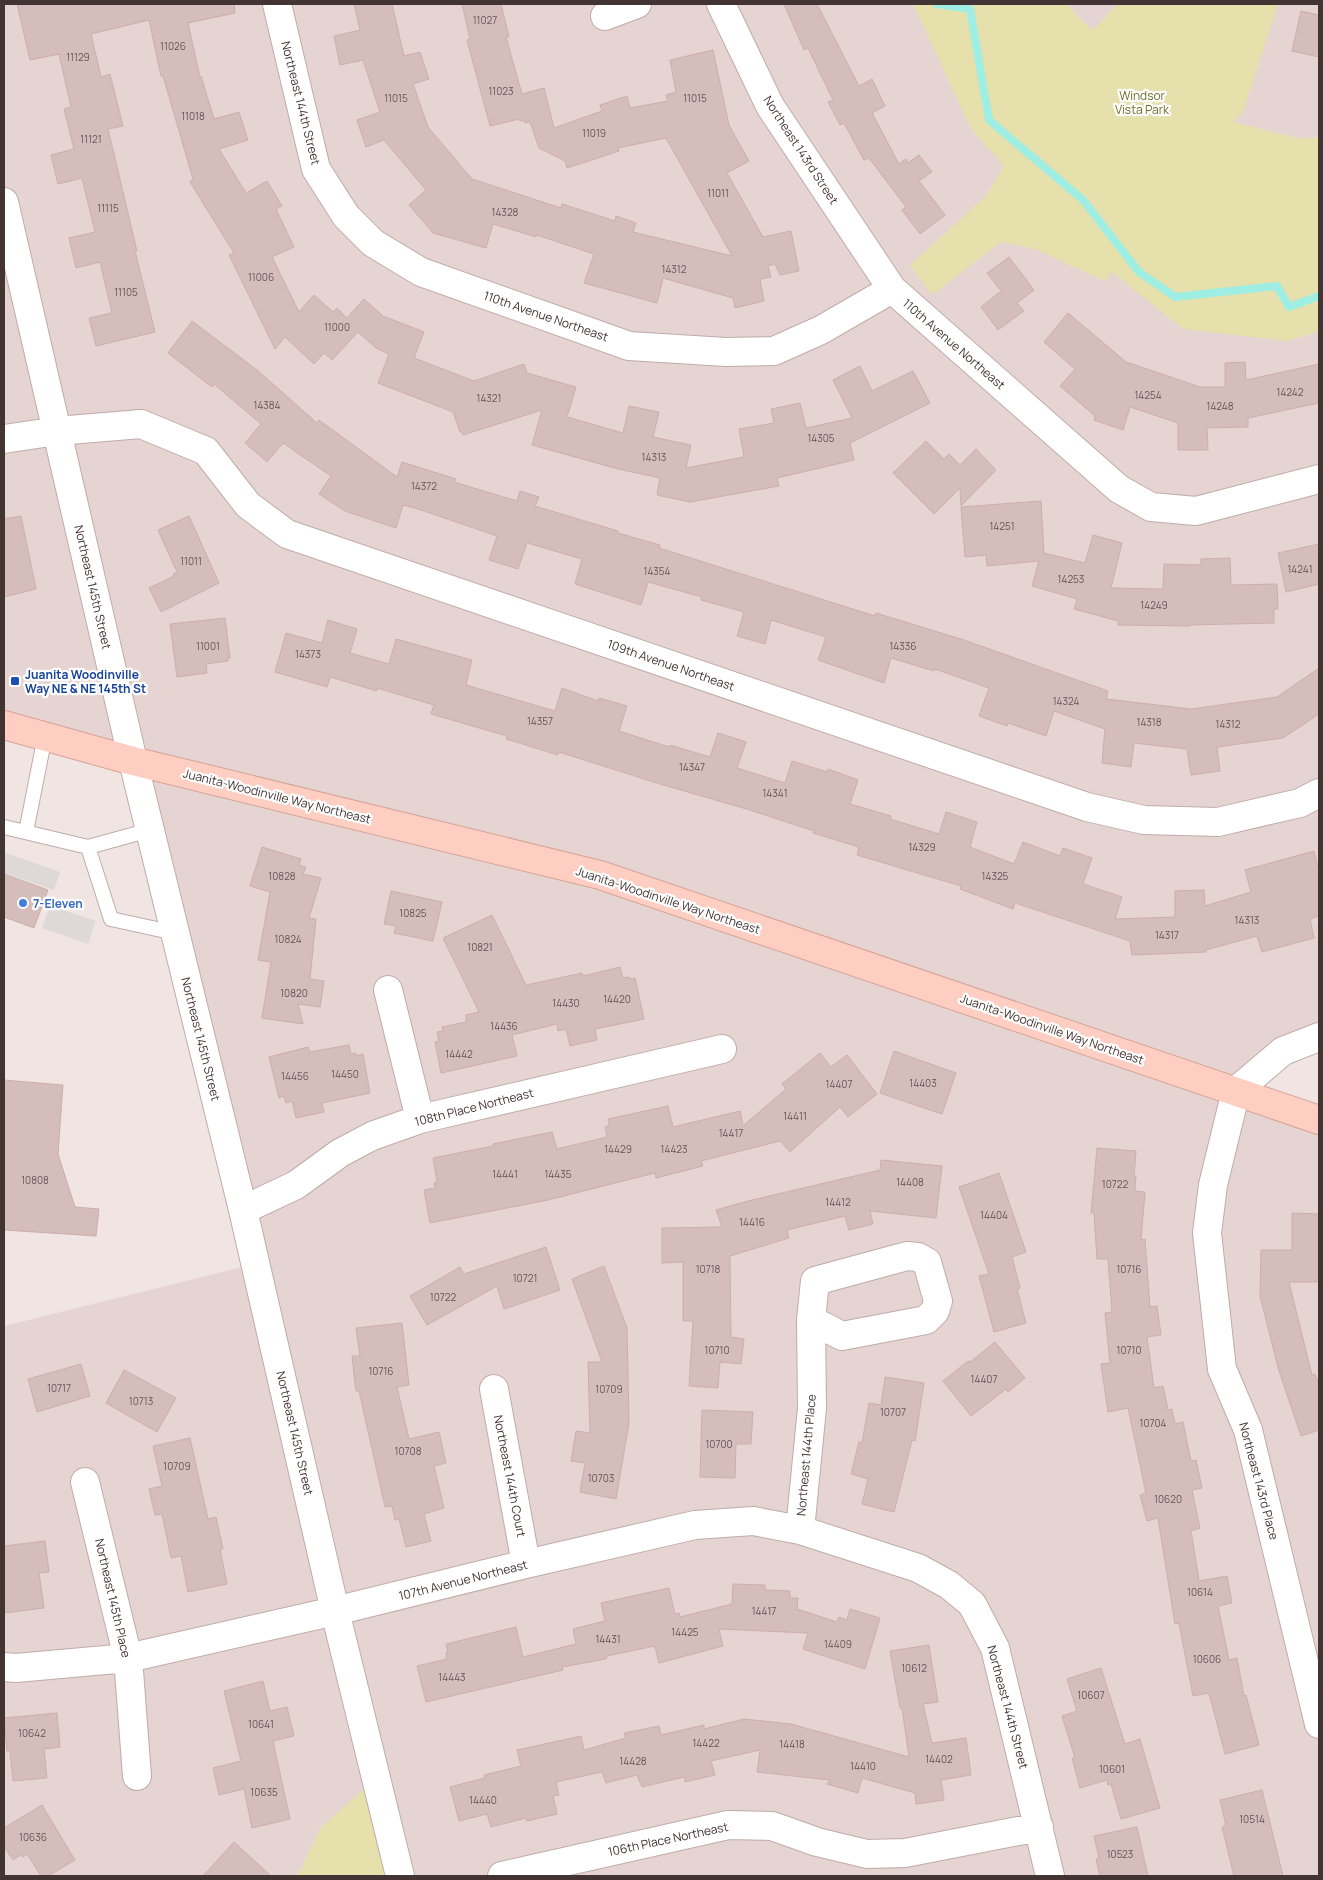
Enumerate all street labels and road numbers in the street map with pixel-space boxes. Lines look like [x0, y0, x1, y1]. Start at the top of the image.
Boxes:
street label: Northeast 144th Street [277, 39, 325, 167]
street label: Northeast 143rd Street [760, 93, 843, 208]
street label: 110th Avenue Northeast [481, 287, 611, 345]
street label: 110th Avenue Northeast [899, 295, 1009, 393]
street label: Northeast 145th Street [70, 523, 116, 651]
street label: 109th Avenue Northeast [605, 635, 737, 695]
street label: Juanita-Woodinville Way Northeast [181, 764, 373, 828]
street label: Juanita-Woodinville Way Northeast [574, 862, 763, 938]
street label: Northeast 145th Street [177, 975, 225, 1103]
street label: Juanita-Woodinville Way Northeast [958, 990, 1146, 1068]
street label: 108th Place Northeast [413, 1084, 535, 1130]
street label: Northeast 145th Street [272, 1369, 318, 1497]
street label: Northeast 144th Place [792, 1393, 820, 1517]
street label: Northeast 144th Court [490, 1414, 530, 1539]
street label: Northeast 143rd Place [1235, 1420, 1283, 1542]
street label: Northeast 145th Place [91, 1537, 135, 1659]
street label: 107th Avenue Northeast [397, 1556, 529, 1604]
street label: Northeast 144th Street [983, 1643, 1033, 1771]
street label: 106th Place Northeast [606, 1818, 730, 1860]

